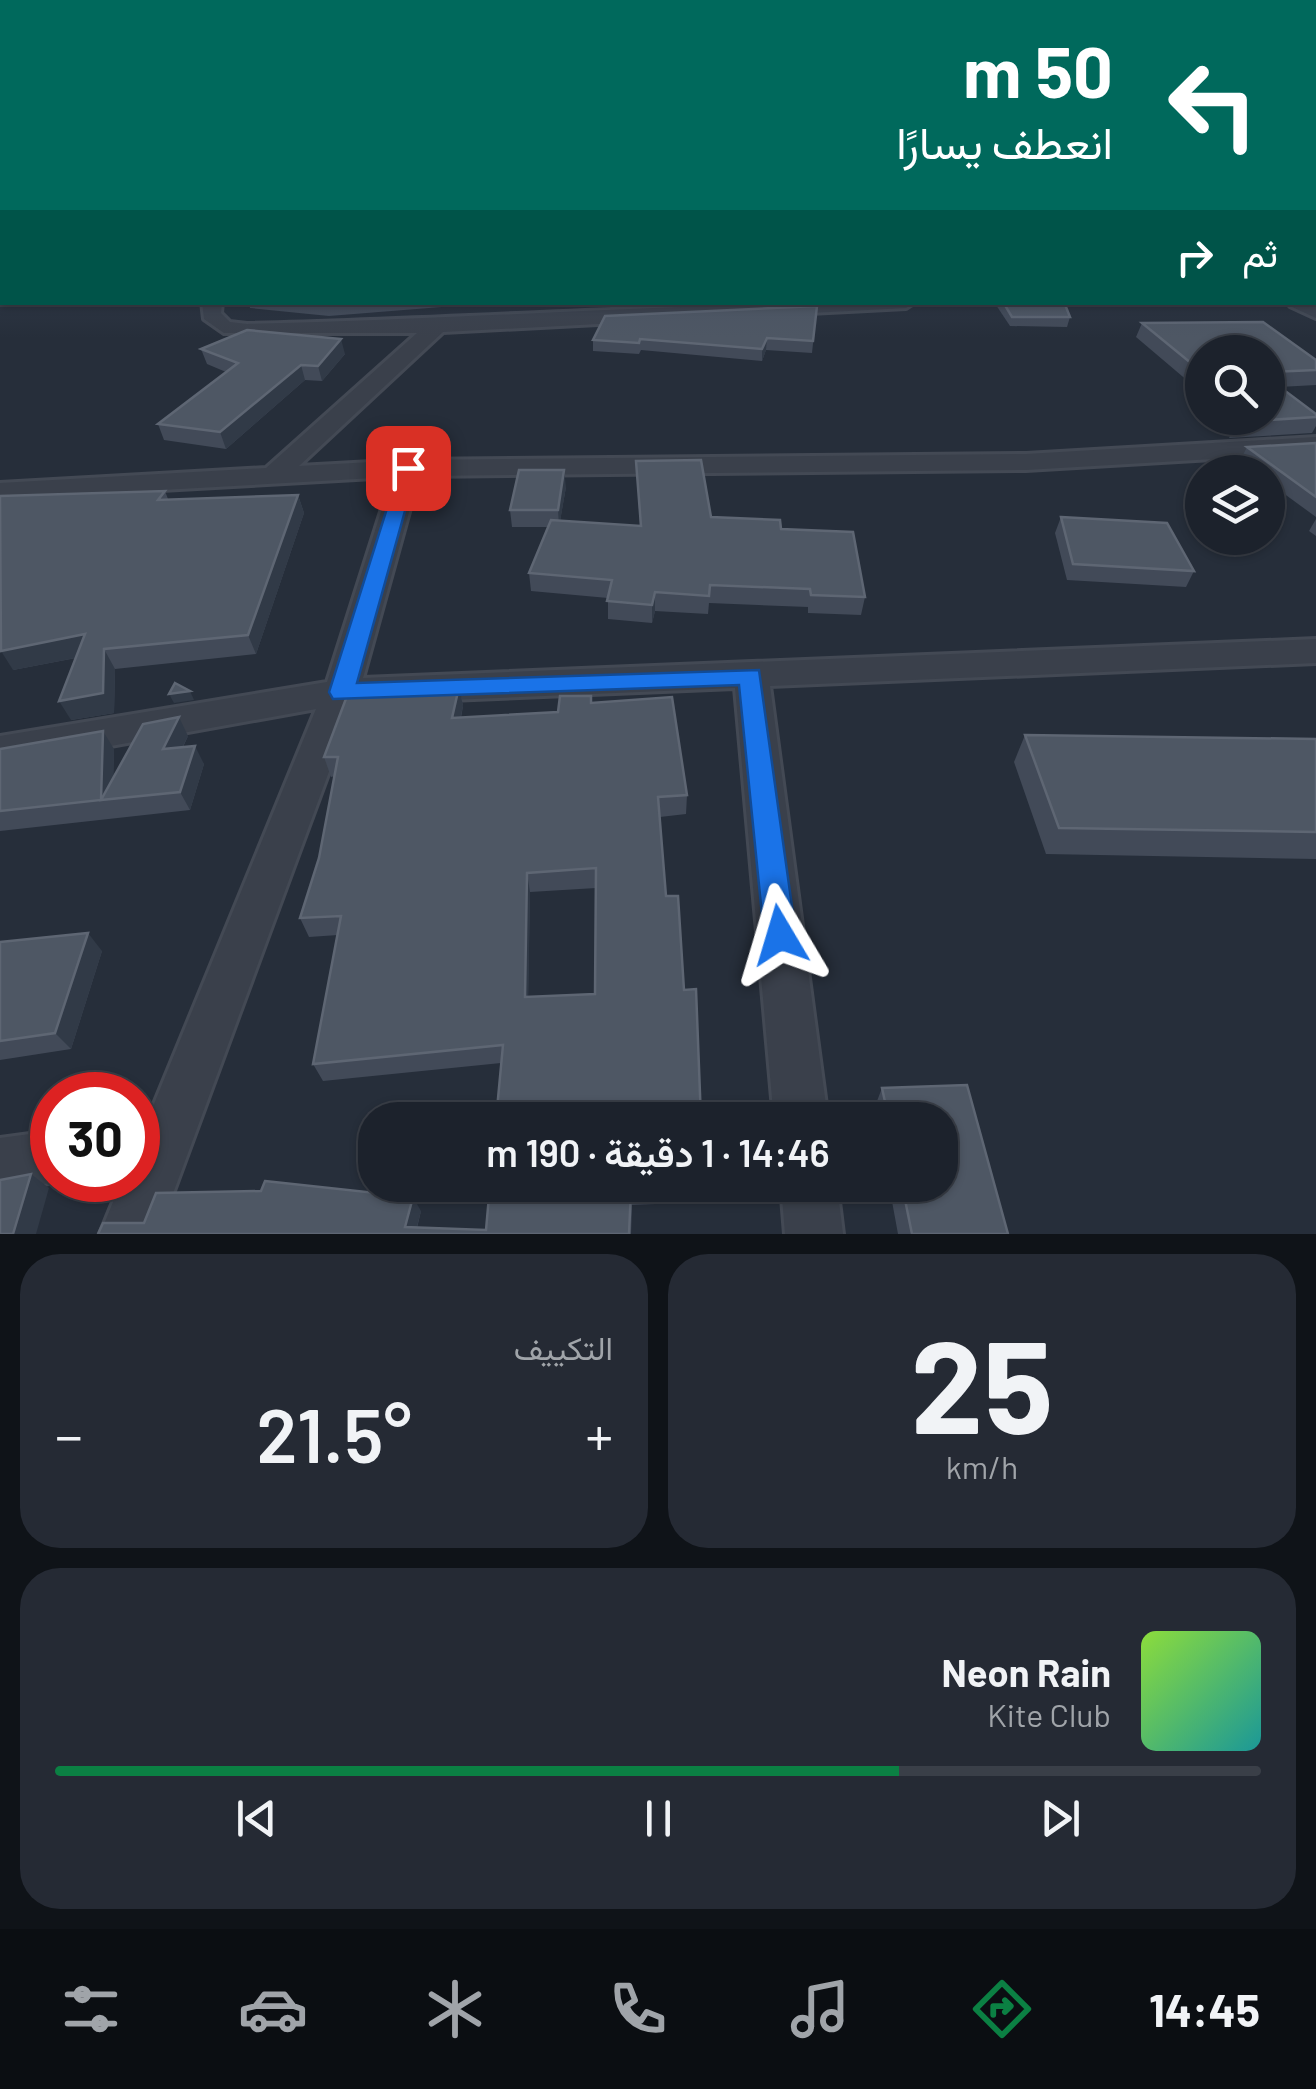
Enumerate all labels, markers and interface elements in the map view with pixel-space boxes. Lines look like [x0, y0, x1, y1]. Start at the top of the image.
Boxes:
text: 50 m [963, 28, 1113, 112]
icon: left [1148, 40, 1278, 170]
text: انعطف يسارًا [896, 114, 1113, 168]
text: ثم [1242, 229, 1278, 275]
icon: right [1167, 230, 1222, 285]
map controls [1185, 335, 1285, 555]
button: search [1185, 335, 1285, 435]
pin [366, 426, 451, 511]
icon: arrive [381, 441, 436, 496]
button: layers [1185, 455, 1285, 555]
position arrow [728, 883, 832, 987]
speed limit sign: 30 [30, 1072, 160, 1202]
text: 14:46 · 1 دقيقة · 190 m [486, 1129, 830, 1175]
text: 25 [911, 1304, 1053, 1460]
text: التكييف [514, 1328, 613, 1366]
text: 21.5° [256, 1388, 412, 1478]
text: − [55, 1401, 83, 1467]
text: + [585, 1401, 613, 1467]
text: km/h [946, 1447, 1018, 1485]
text: Neon Rain [942, 1649, 1111, 1695]
text: Kite Club [987, 1695, 1111, 1733]
icon: previous [229, 1791, 284, 1846]
icon: pause [631, 1791, 686, 1846]
icon: next [1033, 1791, 1088, 1846]
icon: filters [56, 1974, 126, 2044]
icon: car [238, 1974, 308, 2044]
icon: climate [420, 1974, 490, 2044]
icon: phone [603, 1974, 673, 2044]
icon: music [785, 1974, 855, 2044]
icon: directions [967, 1974, 1037, 2044]
text: 14:45 [1149, 1982, 1260, 2036]

